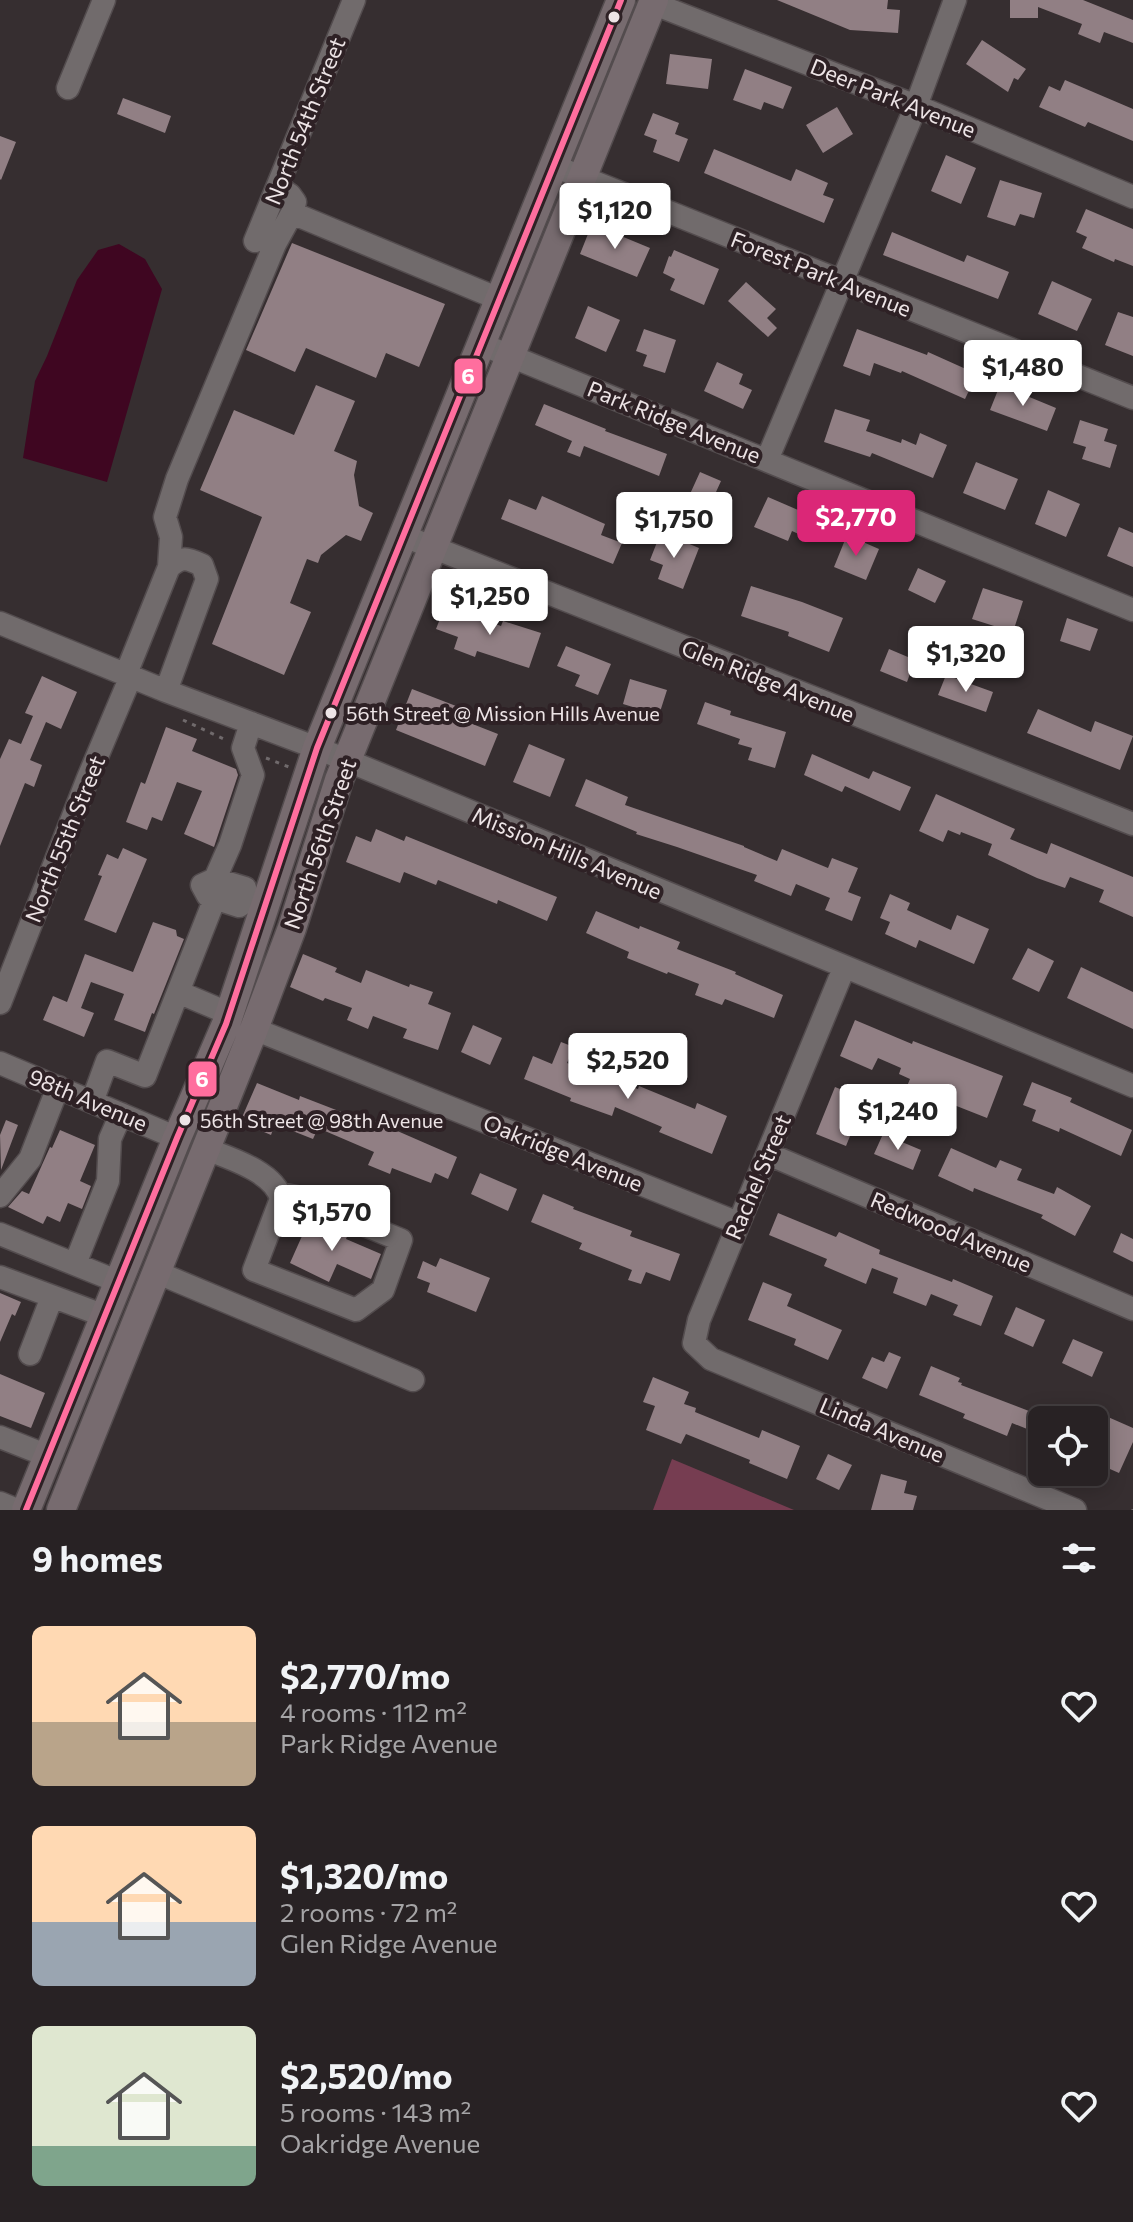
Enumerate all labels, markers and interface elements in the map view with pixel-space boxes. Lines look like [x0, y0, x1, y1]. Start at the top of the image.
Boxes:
unlabelled marker [606, 9, 622, 25]
street label: North 54th Street [259, 33, 350, 208]
street label: Deer Park Avenue [807, 52, 980, 143]
pin: $1,120 [550, 183, 680, 251]
text: $1,120 [578, 193, 652, 224]
street label: Forest Park Avenue [727, 225, 915, 322]
pin: $1,480 [958, 340, 1088, 408]
text: $1,480 [982, 350, 1064, 381]
line badge: 6 [453, 357, 484, 395]
text: 6 [461, 362, 475, 389]
street label: Park Ridge Avenue [584, 375, 765, 469]
pin: $2,770 [791, 490, 921, 558]
pin: $1,750 [609, 492, 739, 560]
text: $2,770 [815, 500, 897, 531]
text: $1,750 [634, 502, 714, 533]
pin: $1,250 [425, 569, 555, 637]
text: $1,250 [450, 579, 530, 610]
pin: $1,320 [901, 626, 1031, 694]
street label: Glen Ridge Avenue [678, 634, 859, 728]
text: $1,320 [926, 636, 1006, 667]
place label: 56th Street @ Mission Hills Avenue [346, 701, 660, 725]
marker: 56th Street @ Mission Hills Avenue [323, 705, 339, 721]
street label: North 55th Street [19, 751, 110, 926]
street label: North 56th Street [278, 755, 361, 933]
street label: Mission Hills Avenue [468, 800, 666, 905]
pin: $2,520 [563, 1033, 693, 1101]
text: $2,520 [586, 1043, 670, 1074]
line badge: 6 [187, 1060, 218, 1098]
street label: 98th Avenue [25, 1063, 151, 1137]
text: 6 [195, 1065, 209, 1092]
pin: $1,240 [833, 1084, 963, 1152]
text: $1,240 [858, 1094, 938, 1125]
place label: 56th Street @ 98th Avenue [200, 1108, 443, 1132]
street label: Oakridge Avenue [480, 1108, 647, 1197]
street label: Rachel Street [719, 1110, 796, 1243]
marker: 56th Street @ 98th Avenue [177, 1112, 193, 1128]
pin: $1,570 [267, 1185, 397, 1253]
street label: Redwood Avenue [867, 1185, 1036, 1278]
text: $1,570 [292, 1195, 372, 1226]
street label: Linda Avenue [816, 1391, 949, 1468]
map controls [1028, 1406, 1108, 1486]
button: locate [1028, 1406, 1108, 1486]
icon: filters [1057, 1536, 1101, 1580]
text: 9 homes [32, 1537, 163, 1579]
text: $2,770/mo [280, 1654, 450, 1696]
icon: home [96, 1658, 192, 1754]
icon: heart [1057, 1684, 1101, 1728]
text: 4 rooms · 112 m² [280, 1696, 467, 1727]
text: Park Ridge Avenue [280, 1727, 498, 1758]
text: $1,320/mo [280, 1854, 448, 1896]
icon: home [96, 1858, 192, 1954]
icon: heart [1057, 1884, 1101, 1928]
text: 2 rooms · 72 m² [280, 1896, 457, 1927]
text: Glen Ridge Avenue [280, 1927, 498, 1958]
text: $2,520/mo [280, 2054, 453, 2096]
icon: home [96, 2058, 192, 2154]
icon: heart [1057, 2084, 1101, 2128]
text: 5 rooms · 143 m² [280, 2096, 471, 2127]
text: Oakridge Avenue [280, 2127, 480, 2158]

